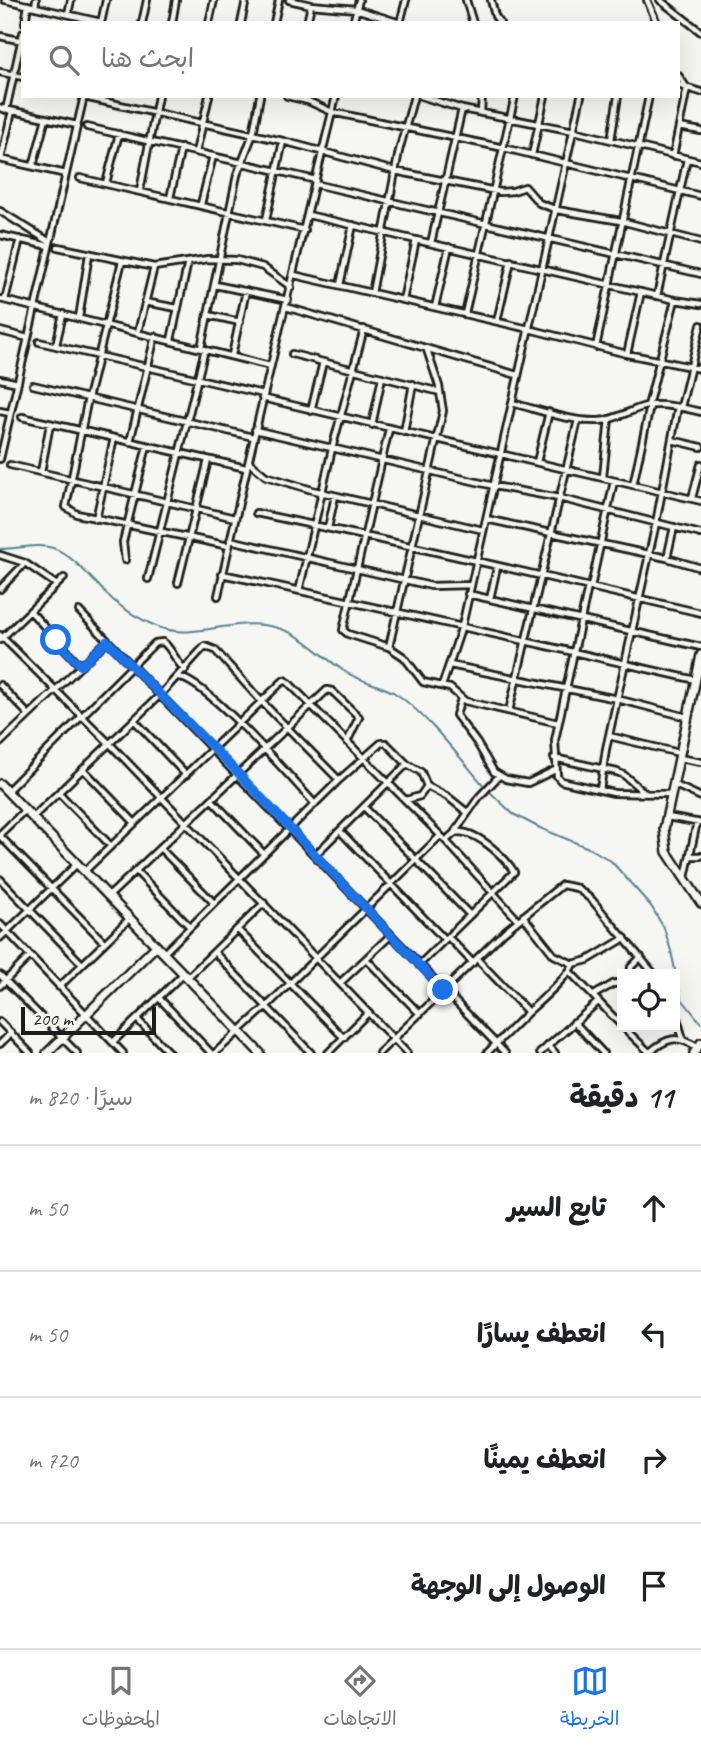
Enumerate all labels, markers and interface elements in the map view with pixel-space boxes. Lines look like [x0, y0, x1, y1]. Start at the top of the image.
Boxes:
search box [21, 21, 680, 98]
icon: search [45, 41, 83, 79]
text: ابحث هنا [101, 42, 194, 75]
route start [40, 624, 71, 655]
map controls [617, 969, 680, 1032]
button: locate [617, 969, 680, 1032]
route end [427, 974, 458, 1005]
scale bar [21, 1004, 156, 1036]
text: 200 m [32, 1007, 73, 1031]
text: 11 دقيقة [570, 1078, 673, 1116]
text: سيرًا · 820 m [28, 1083, 133, 1112]
icon: ahead [635, 1189, 673, 1227]
text: تابع السير [507, 1191, 606, 1224]
text: 50 m [28, 1194, 67, 1223]
icon: left [635, 1315, 673, 1353]
text: انعطف يسارًا [477, 1317, 606, 1350]
text: 50 m [28, 1320, 67, 1349]
icon: right [635, 1441, 673, 1479]
text: انعطف يمينًا [484, 1443, 606, 1476]
text: 720 m [28, 1446, 78, 1475]
icon: arrive [635, 1567, 673, 1605]
text: الوصول إلى الوجهة [411, 1569, 606, 1602]
tab: المحفوظات [82, 1662, 160, 1735]
tab: الاتجاهات [323, 1662, 397, 1735]
tab: الخريطة [560, 1662, 619, 1735]

